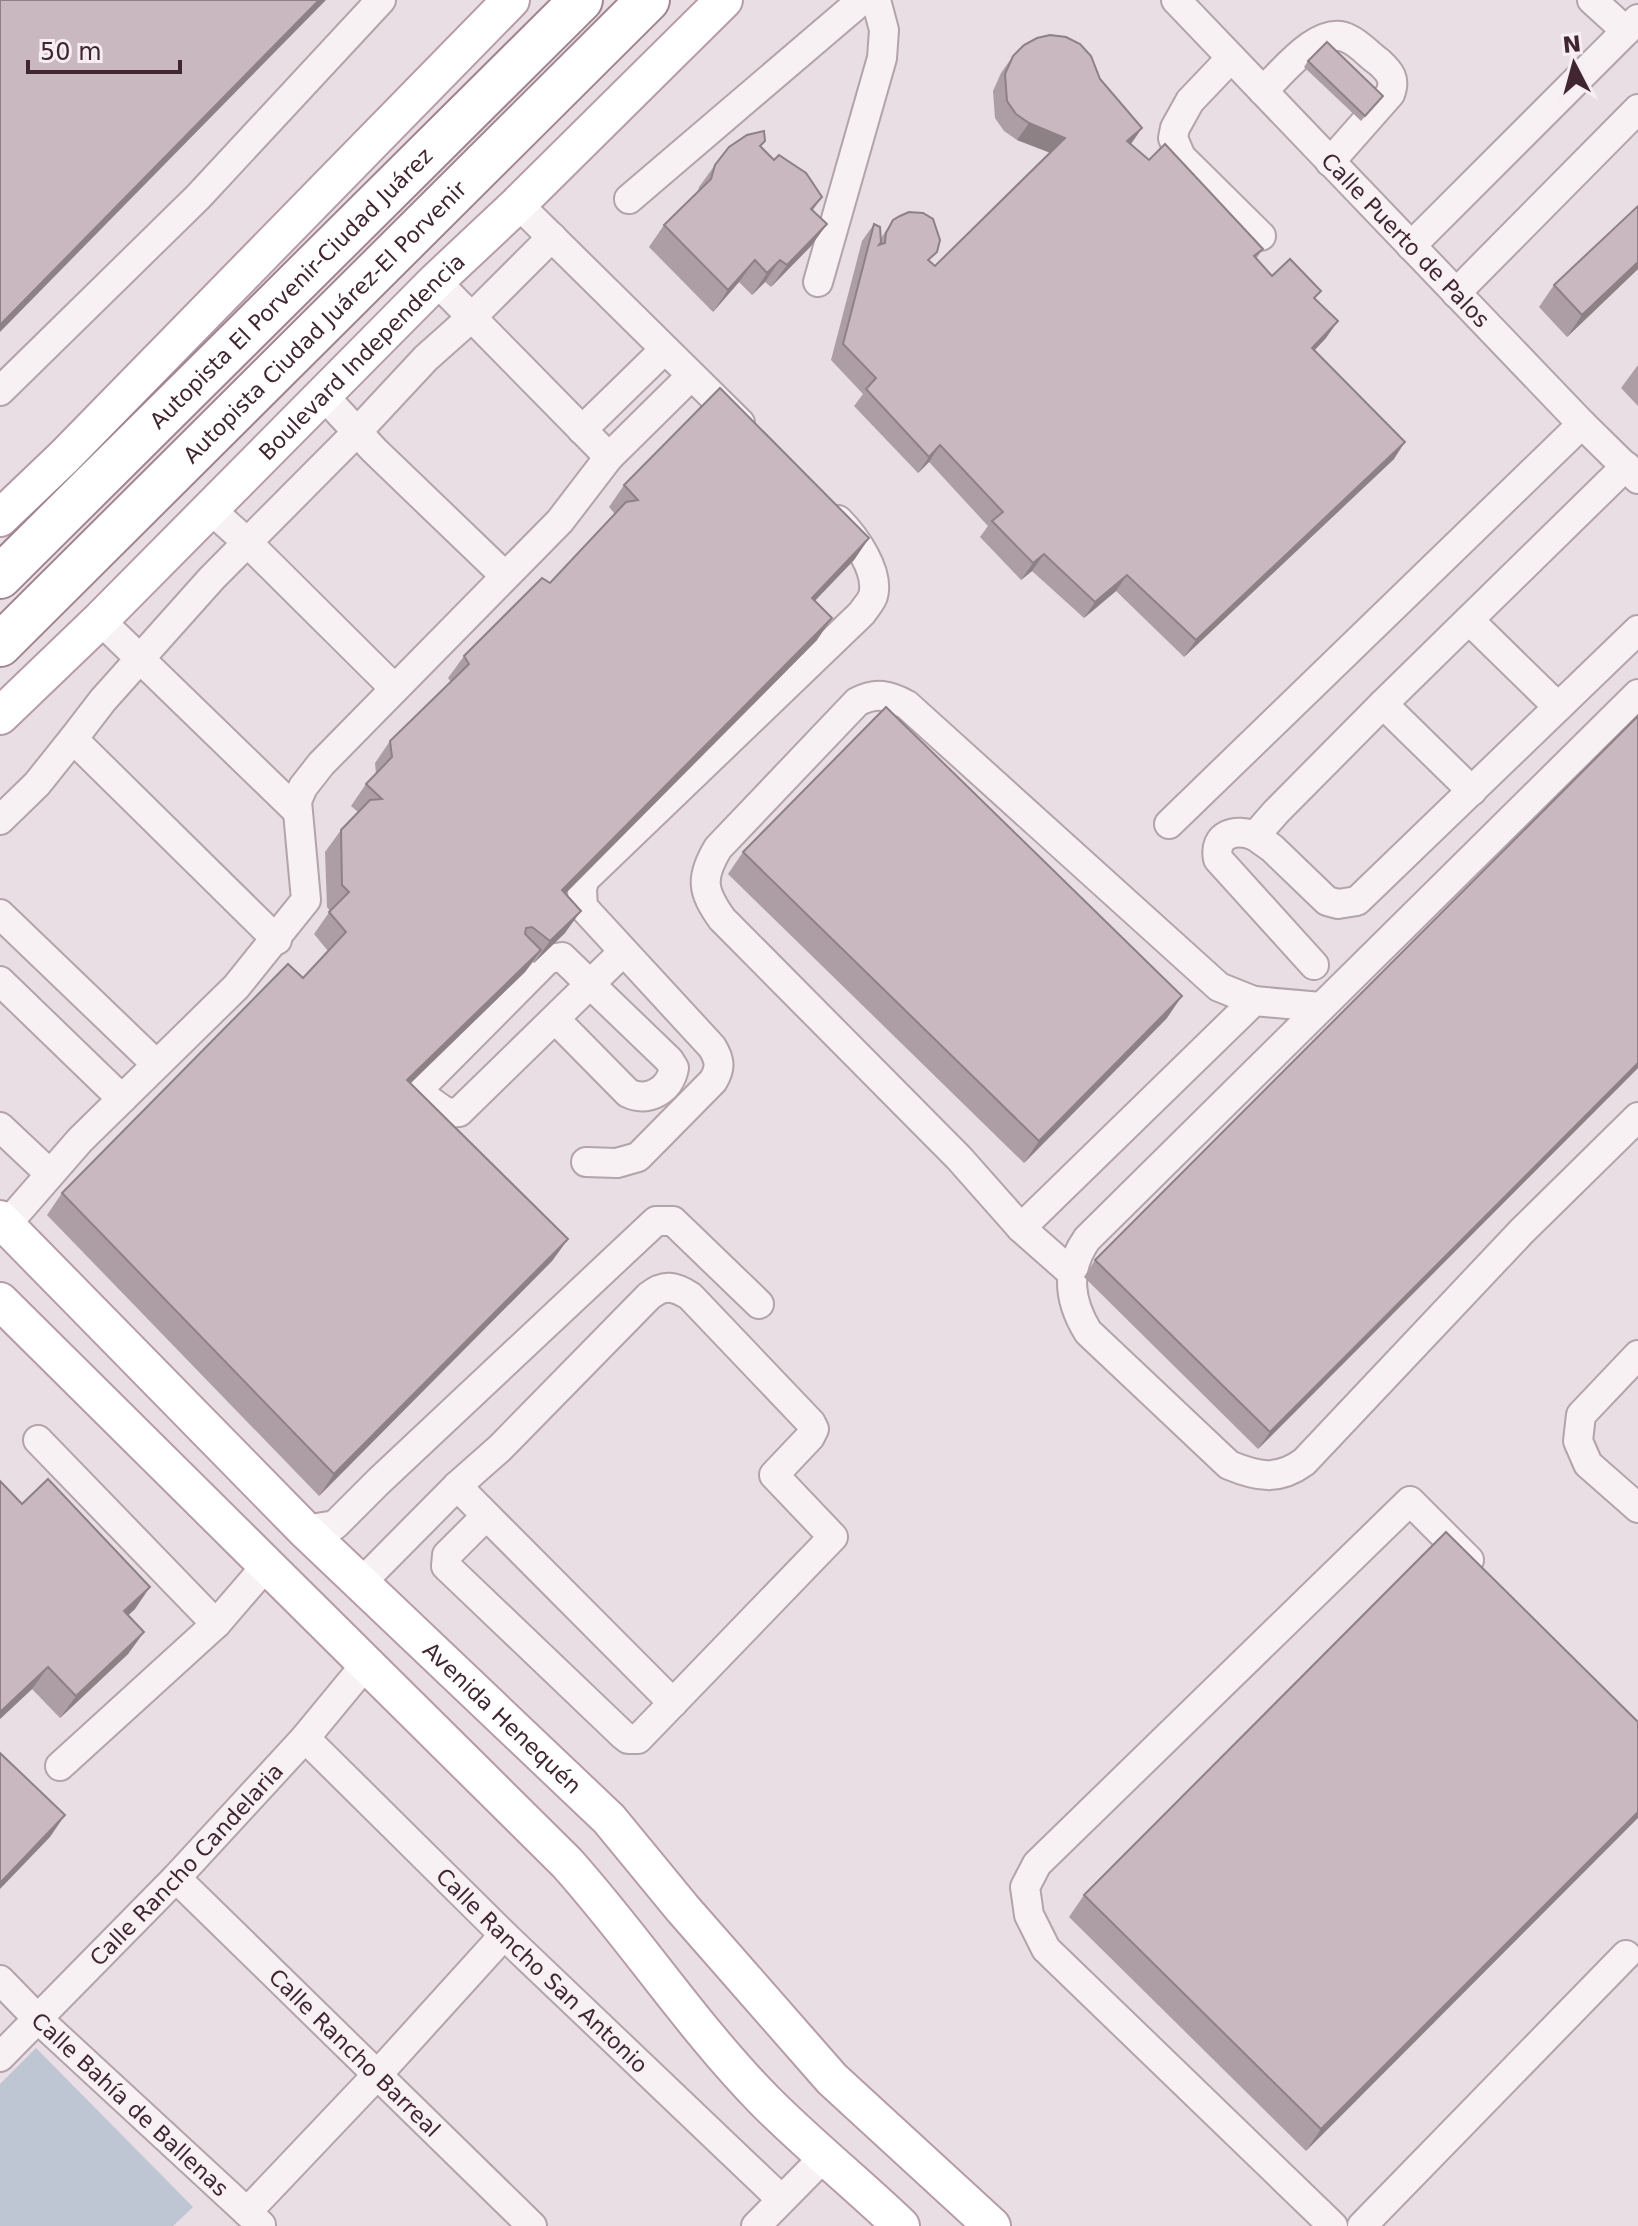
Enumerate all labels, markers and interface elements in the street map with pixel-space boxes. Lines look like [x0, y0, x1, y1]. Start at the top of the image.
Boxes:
scale bar [28, 24, 180, 74]
north arrow [1534, 24, 1614, 104]
text: N [1561, 31, 1582, 58]
text: 50 m [40, 38, 102, 66]
street label: Autopista El Porvenir-Ciudad Juárez [145, 143, 438, 434]
street label: Calle Puerto de Palos [1316, 148, 1494, 332]
street label: Autopista Ciudad Juárez-El Porvenir [178, 176, 472, 468]
street label: Boulevard Independencia [254, 249, 470, 465]
street label: Avenida Henequén [418, 1637, 586, 1799]
street label: Calle Rancho Candelaria [85, 1758, 288, 1971]
street label: Calle Rancho San Antonio [431, 1863, 653, 2078]
street label: Calle Rancho Barreal [264, 1964, 445, 2142]
street label: Calle Bahía de Ballenas [26, 2008, 233, 2201]

